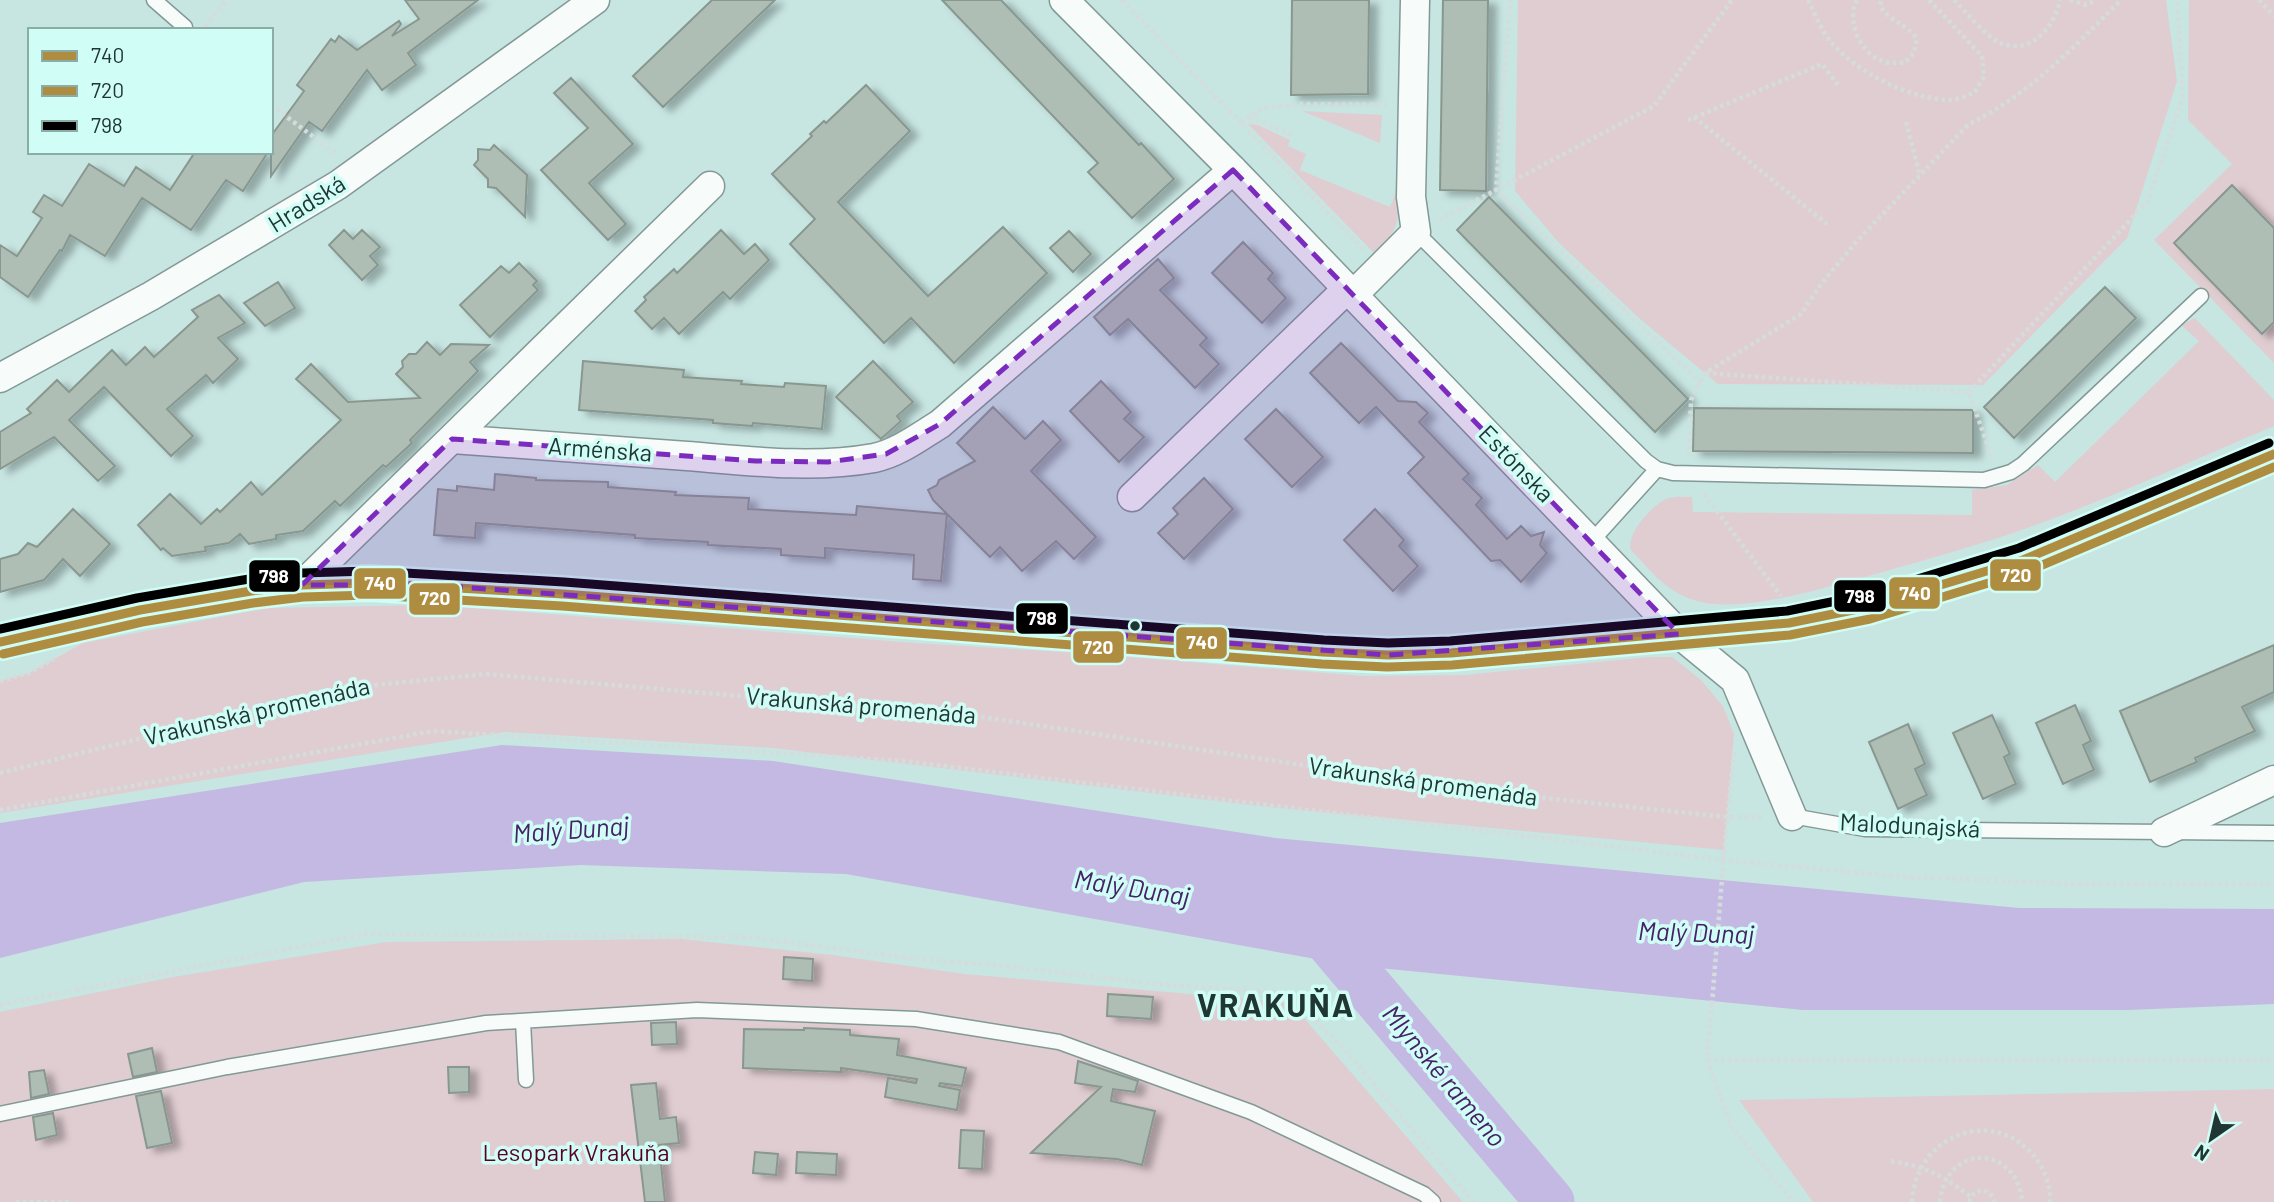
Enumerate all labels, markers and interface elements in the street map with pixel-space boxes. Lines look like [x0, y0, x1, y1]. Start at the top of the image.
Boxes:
legend [28, 28, 273, 154]
text: 740 [91, 42, 124, 67]
text: 720 [91, 77, 124, 102]
text: 798 [91, 112, 123, 137]
street label: Hradská [262, 168, 350, 238]
street label: Estónska [1473, 418, 1561, 508]
street label: Arménska [547, 430, 653, 467]
line badge: 720 [1989, 558, 2042, 592]
line badge: 798 [248, 559, 301, 593]
text: 720 [2001, 563, 2031, 586]
text: 798 [259, 564, 289, 587]
line badge: 740 [353, 567, 407, 600]
text: 740 [364, 571, 396, 594]
line badge: 740 [1888, 576, 1941, 610]
line badge: 798 [1833, 579, 1887, 613]
text: 740 [1899, 581, 1931, 604]
line badge: 720 [408, 582, 461, 616]
text: 798 [1845, 584, 1875, 607]
text: 720 [420, 586, 450, 609]
line badge: 798 [1015, 602, 1069, 635]
text: 798 [1027, 606, 1057, 629]
unlabelled marker [1128, 619, 1142, 633]
line badge: 740 [1175, 626, 1228, 660]
line badge: 720 [1072, 630, 1125, 664]
text: 740 [1186, 630, 1218, 653]
text: 720 [1083, 635, 1113, 658]
street label: Vrakunská promenáda [141, 670, 372, 751]
street label: Vrakunská promenáda [745, 680, 977, 729]
street label: Vrakunská promenáda [1307, 750, 1540, 811]
street label: Malodunajská [1839, 806, 1981, 843]
water label: Malý Dunaj [512, 809, 630, 848]
water label: Malý Dunaj [1072, 862, 1192, 911]
water label: Malý Dunaj [1637, 914, 1755, 949]
district label: VRAKUŇA [1197, 985, 1355, 1023]
water label: Mlynské rameno [1377, 998, 1514, 1152]
north arrow [2176, 1104, 2246, 1174]
park label: Lesopark Vrakuňa [483, 1137, 669, 1166]
text: N [2190, 1140, 2213, 1167]

